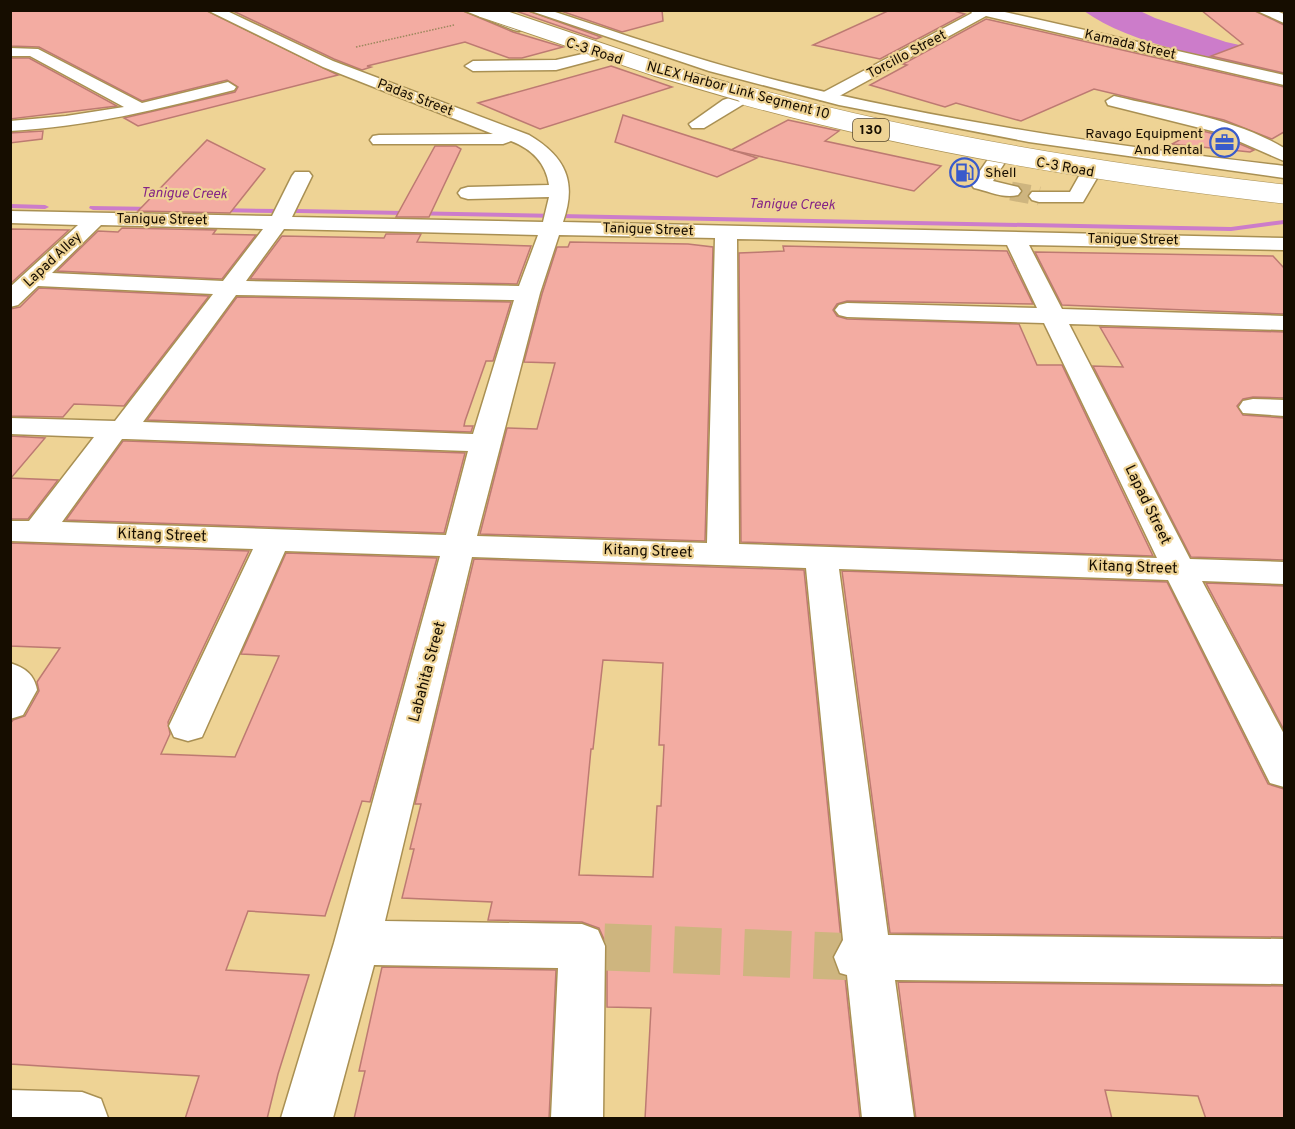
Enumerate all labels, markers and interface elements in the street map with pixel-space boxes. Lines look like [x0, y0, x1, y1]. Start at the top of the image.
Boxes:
street label: Kamada Street [1083, 26, 1177, 64]
street label: Torcillo Street [864, 27, 950, 83]
street label: C-3 Road [564, 35, 624, 69]
street label: NLEX Harbor Link Segment 10 [645, 58, 831, 124]
street label: Padas Street [375, 76, 455, 120]
road number: 130 [853, 119, 889, 141]
place label: Ravago Equipment And Rental [1085, 126, 1203, 159]
office icon: Ravago Equipment And Rental [1208, 126, 1240, 158]
street label: C-3 Road [1035, 155, 1095, 181]
fuel station icon: Shell [948, 157, 980, 189]
place label: Shell [985, 165, 1016, 182]
water label: Tanigue Creek [141, 185, 228, 203]
water label: Tanigue Creek [749, 196, 836, 214]
street label: Tanigue Street [116, 211, 208, 229]
street label: Tanigue Street [602, 220, 694, 240]
street label: Lapad Alley [20, 229, 86, 291]
street label: Tanigue Street [1087, 231, 1179, 249]
street label: Lapad Street [1119, 462, 1175, 548]
street label: Kitang Street [117, 525, 207, 547]
street label: Kitang Street [603, 541, 693, 563]
street label: Kitang Street [1088, 557, 1178, 579]
street label: Labahita Street [405, 620, 451, 724]

